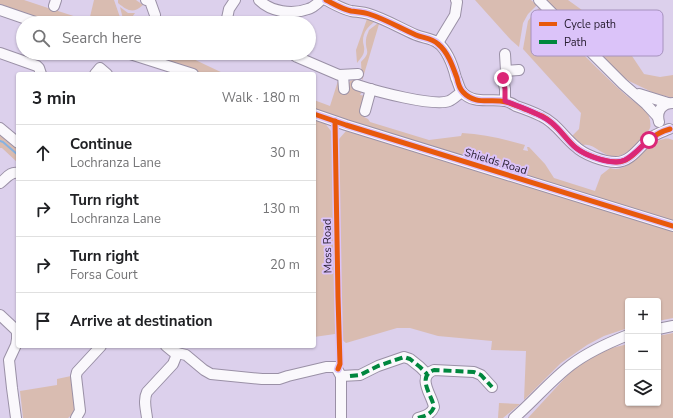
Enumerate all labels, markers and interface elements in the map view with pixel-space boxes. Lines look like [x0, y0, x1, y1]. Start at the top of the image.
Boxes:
legend [531, 10, 663, 56]
search box [16, 16, 316, 60]
text: Cycle path [564, 17, 616, 32]
icon: search [30, 27, 52, 49]
text: Search here [62, 28, 142, 48]
text: Path [564, 35, 587, 50]
route end [494, 69, 512, 87]
text: 3 min [32, 87, 76, 110]
text: Walk · 180 m [222, 89, 300, 107]
route start [640, 131, 658, 149]
text: Continue [70, 134, 132, 154]
icon: ahead [32, 142, 54, 164]
text: 30 m [270, 144, 300, 162]
street label: Shields Road [463, 145, 529, 178]
text: Lochranza Lane [70, 154, 161, 172]
text: Turn right [70, 190, 139, 210]
icon: right [32, 198, 54, 220]
text: 130 m [262, 200, 300, 218]
text: Lochranza Lane [70, 210, 161, 228]
street label: Moss Road [320, 219, 335, 273]
text: Turn right [70, 246, 139, 266]
icon: right [32, 254, 54, 276]
text: 20 m [270, 256, 300, 274]
text: Forsa Court [70, 266, 138, 284]
map controls [625, 298, 661, 406]
button: + [625, 298, 661, 334]
icon: arrive [32, 310, 54, 332]
text: Arrive at destination [70, 311, 213, 331]
button: − [625, 334, 661, 370]
button: layers [625, 370, 661, 406]

